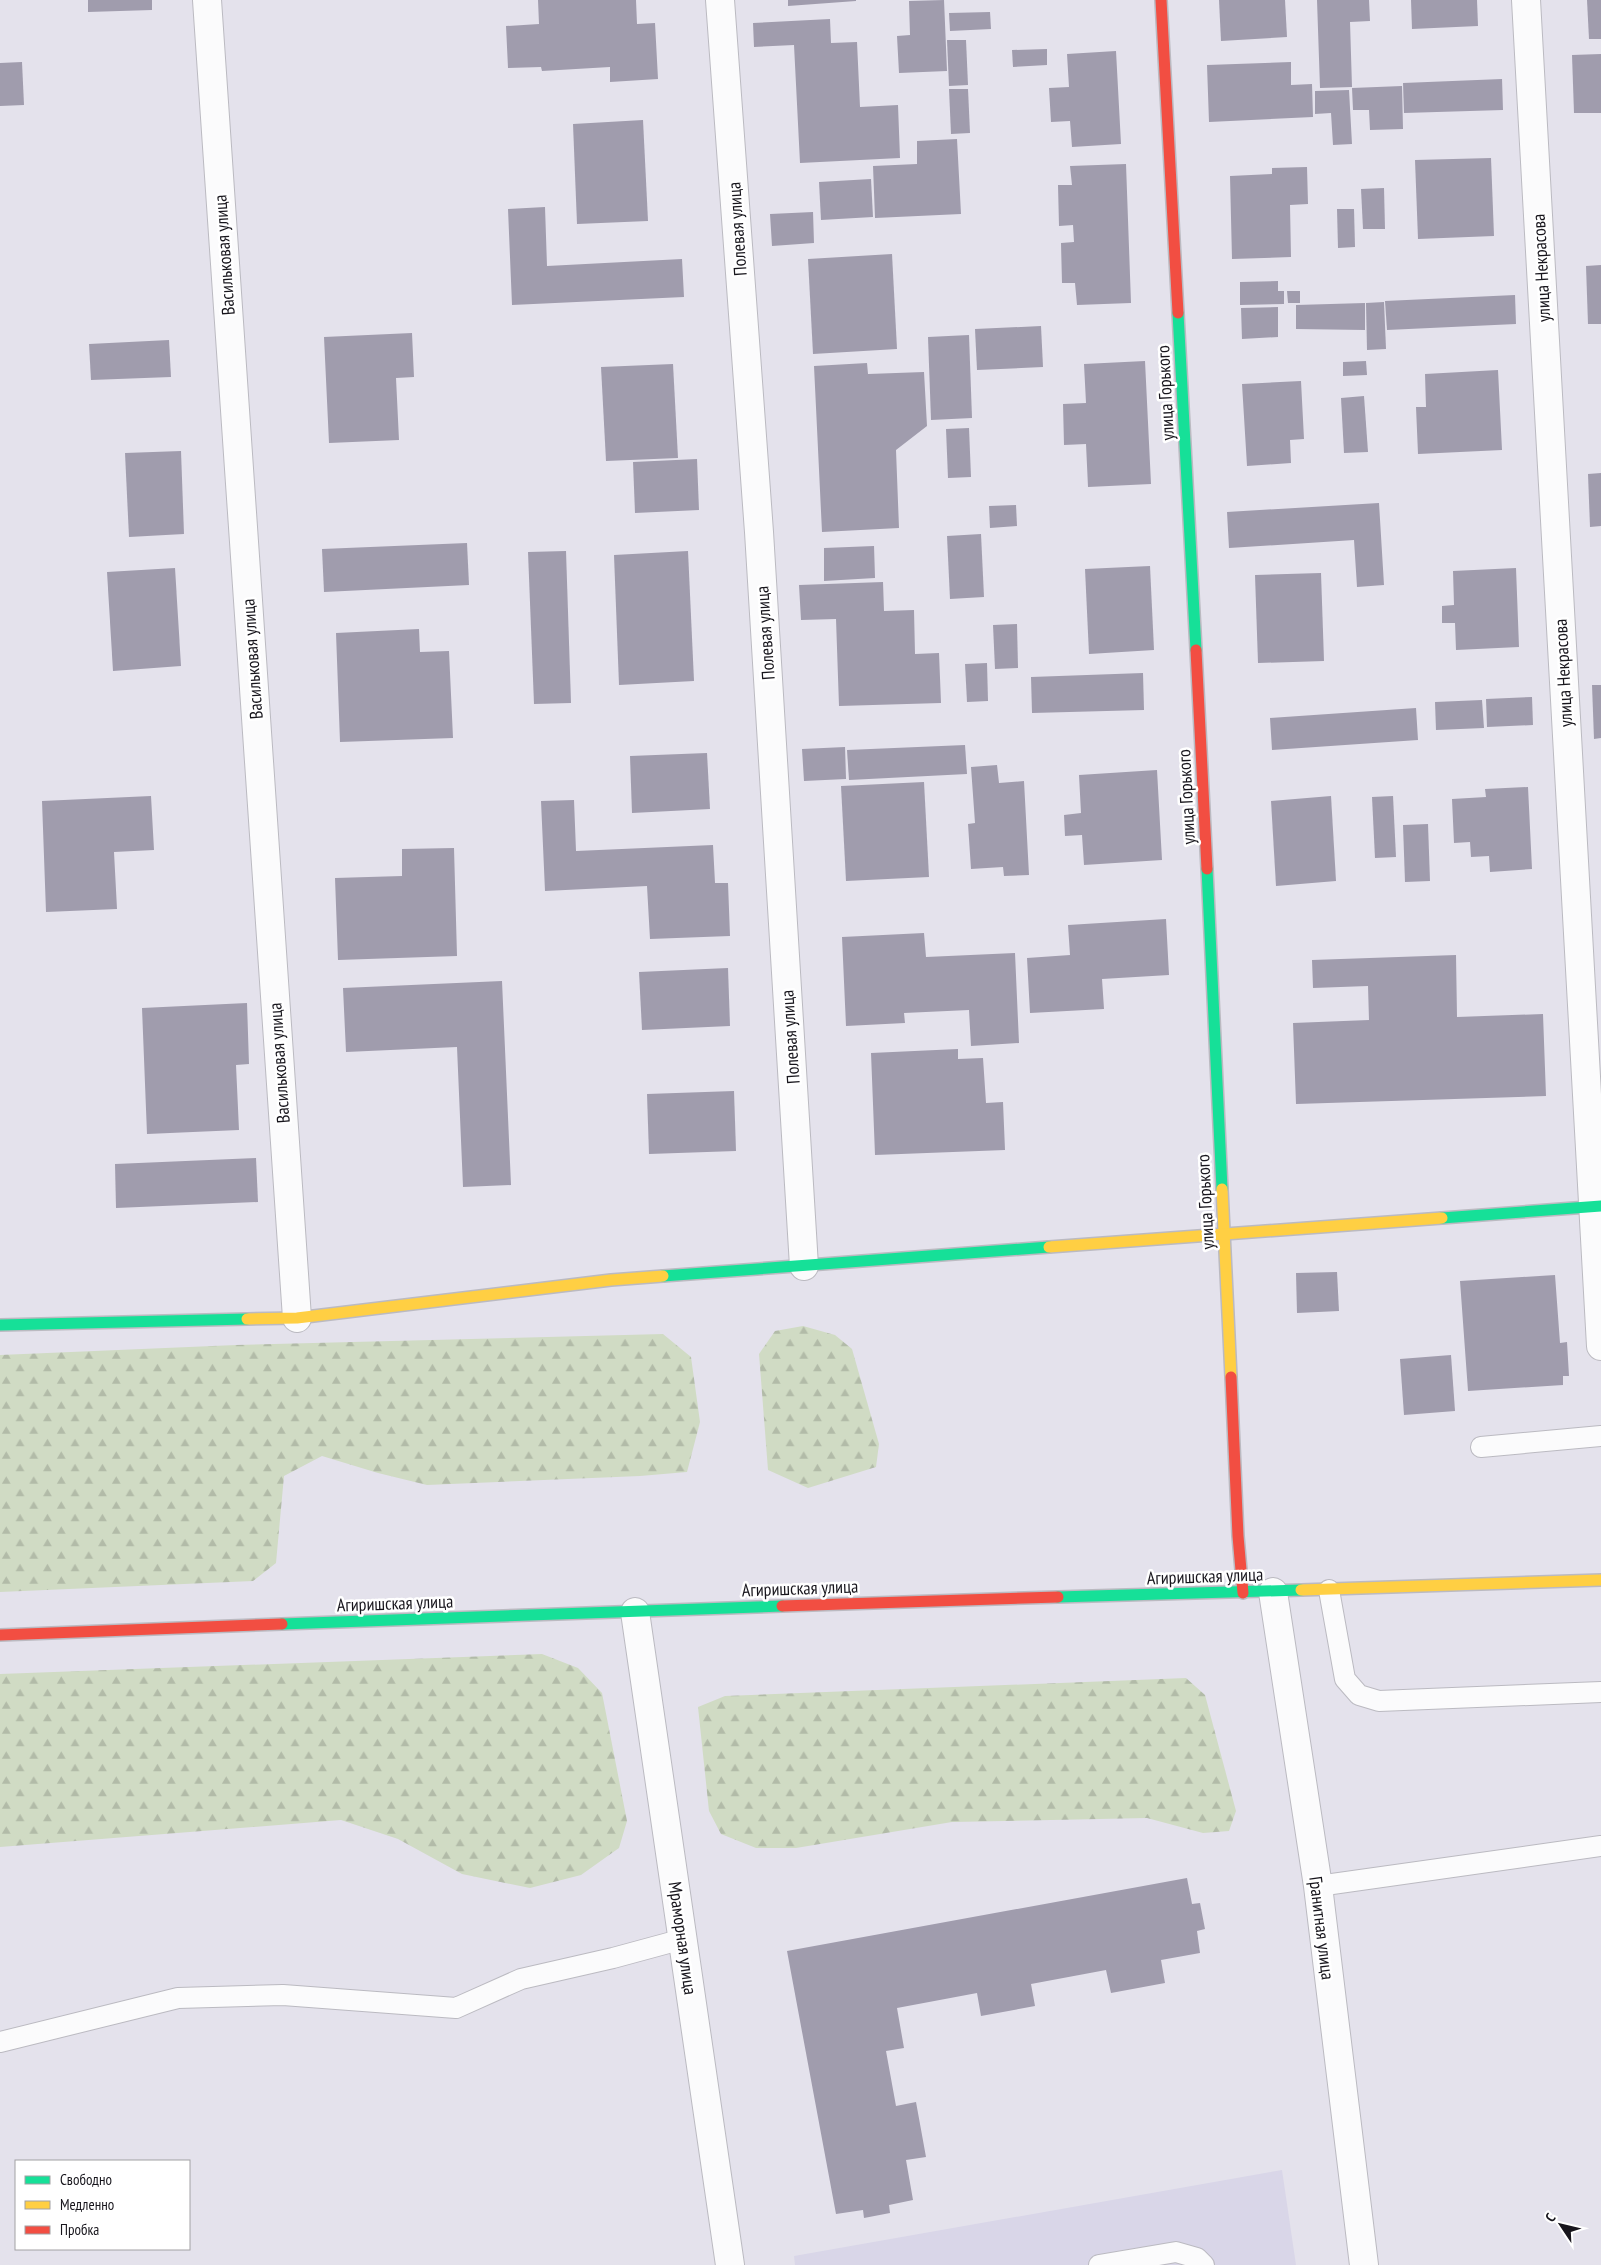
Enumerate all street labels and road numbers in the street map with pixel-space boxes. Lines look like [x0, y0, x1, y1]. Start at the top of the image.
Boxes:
street label: Полевая улица [722, 181, 752, 277]
street label: Васильковая улица [208, 194, 240, 316]
street label: улица Некрасова [1527, 213, 1555, 323]
street label: улица Горького [1151, 345, 1179, 441]
street label: Полевая улица [750, 585, 780, 681]
street label: Васильковая улица [236, 598, 268, 720]
street label: улица Некрасова [1549, 618, 1577, 728]
street label: улица Горького [1172, 749, 1200, 845]
street label: Полевая улица [775, 989, 805, 1085]
street label: Васильковая улица [263, 1002, 295, 1124]
street label: улица Горького [1191, 1154, 1219, 1250]
street label: Агиришская улица [1146, 1562, 1264, 1590]
street label: Агиришская улица [741, 1574, 859, 1602]
street label: Агиришская улица [336, 1589, 454, 1617]
street label: Гранитная улица [1304, 1875, 1340, 1981]
street label: Мраморная улица [664, 1880, 702, 1996]

